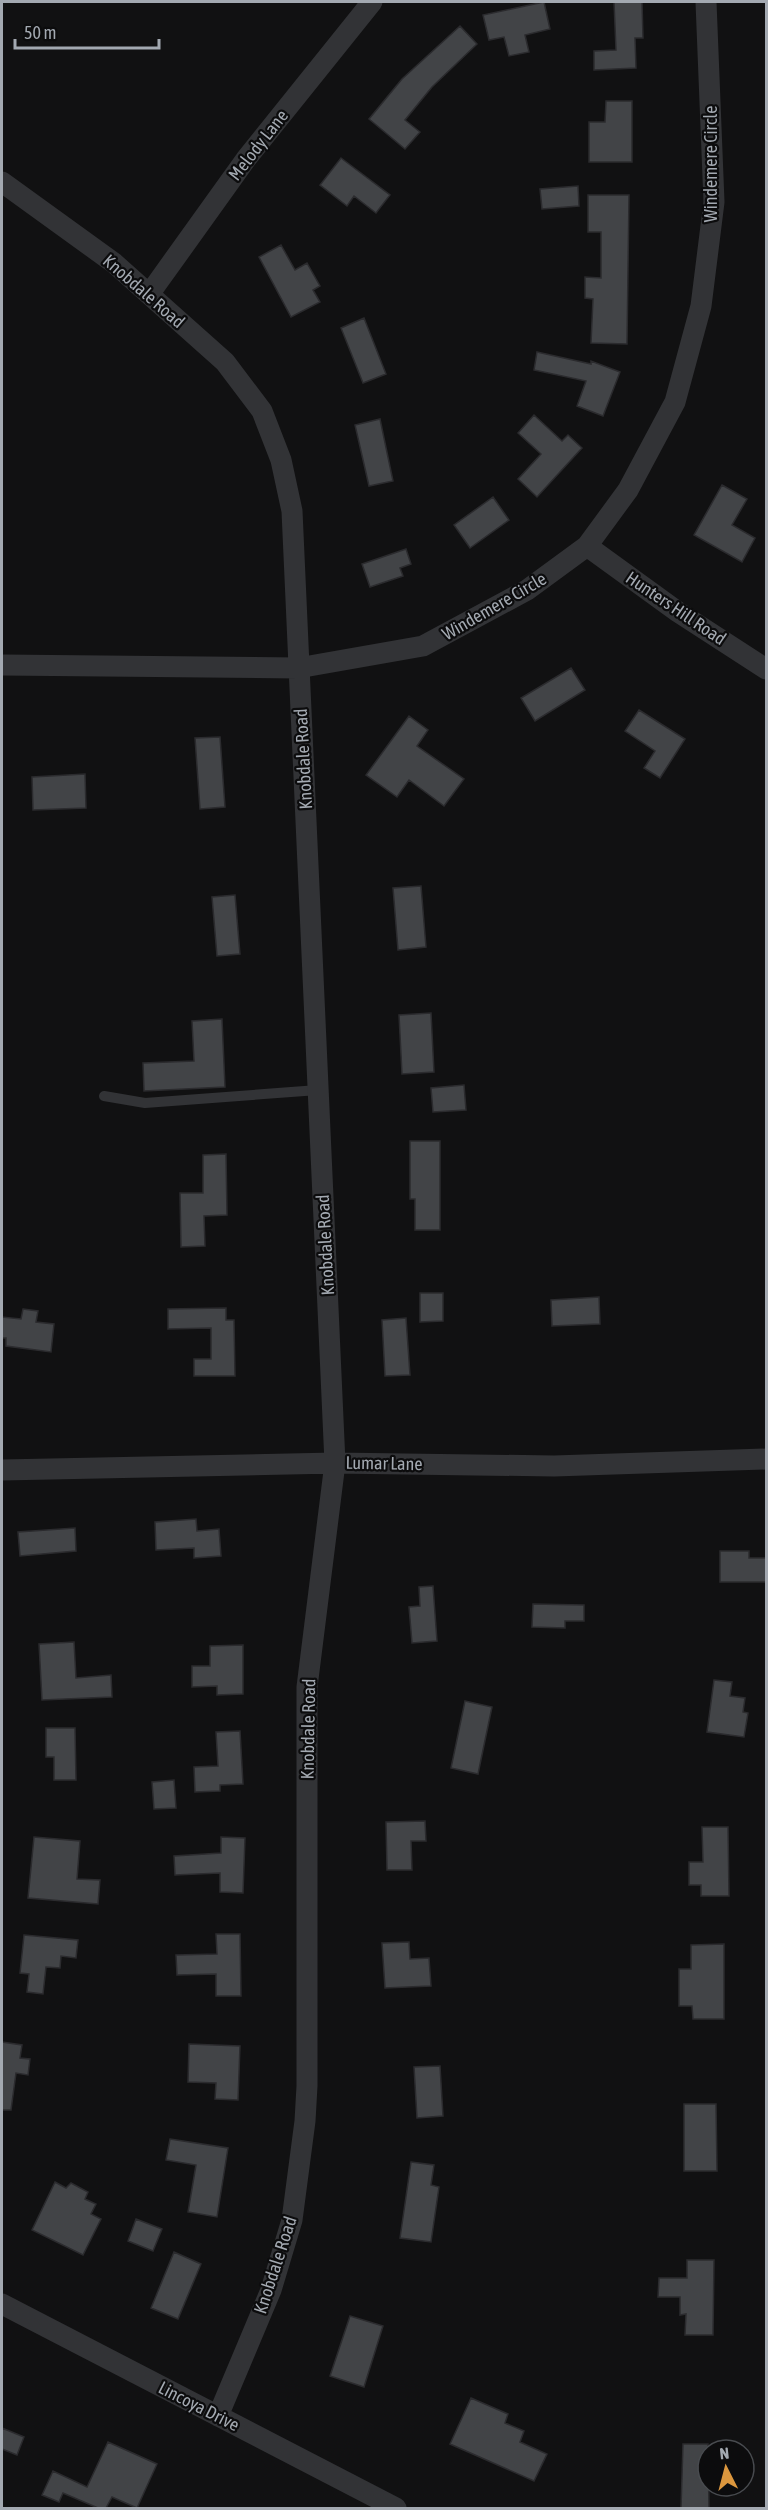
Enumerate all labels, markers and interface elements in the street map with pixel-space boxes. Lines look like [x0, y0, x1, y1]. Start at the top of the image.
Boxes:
scale bar [15, 12, 159, 50]
text: 50 m [24, 22, 56, 43]
street label: Melody Lane [224, 105, 292, 185]
street label: Windemere Circle [700, 106, 721, 222]
street label: Knobdale Road [99, 250, 189, 332]
street label: Hunters Hill Road [622, 567, 730, 649]
street label: Windemere Circle [438, 568, 550, 644]
street label: Knobdale Road [290, 708, 316, 810]
street label: Knobdale Road [312, 1194, 338, 1296]
street label: Lumar Lane [345, 1452, 423, 1474]
street label: Knobdale Road [297, 1678, 319, 1780]
street label: Knobdale Road [249, 2214, 301, 2316]
street label: Lincoya Drive [155, 2377, 243, 2435]
north arrow [696, 2438, 756, 2498]
text: N [719, 2444, 730, 2463]

